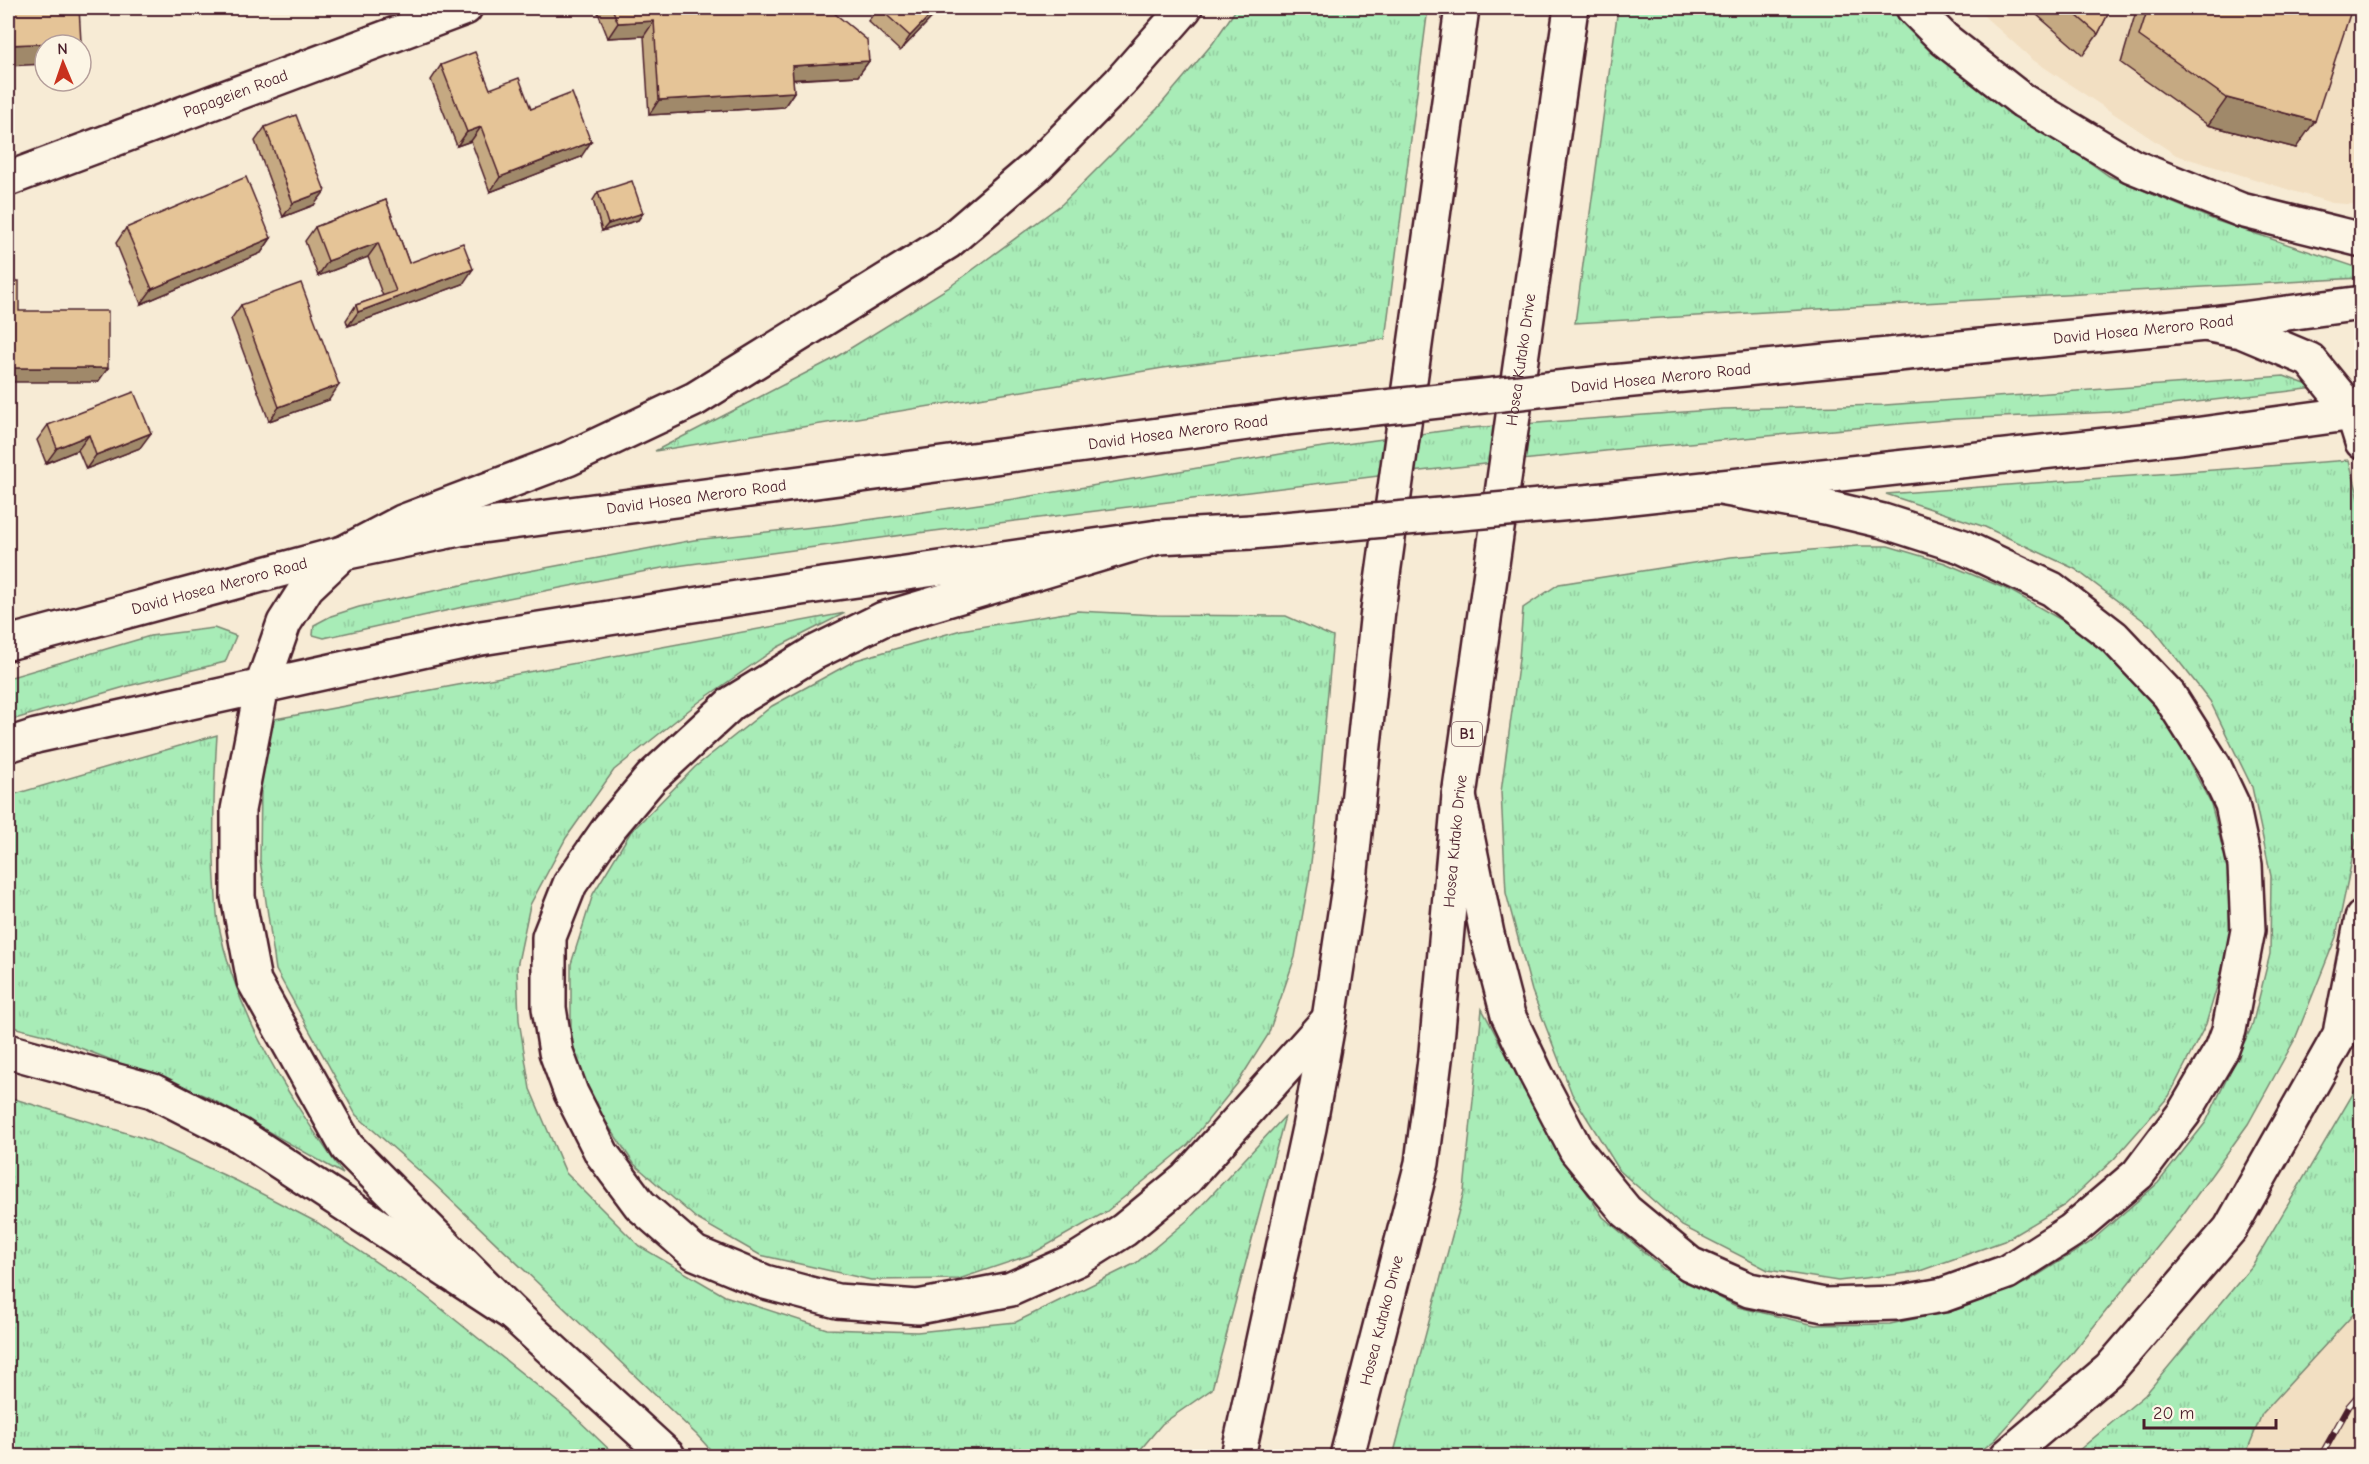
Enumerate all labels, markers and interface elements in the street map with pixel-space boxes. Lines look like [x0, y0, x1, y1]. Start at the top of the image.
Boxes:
north arrow [33, 33, 93, 93]
text: N [57, 40, 68, 58]
street label: Papageien Road [181, 66, 290, 122]
street label: Hosea Kutako Drive [1503, 292, 1539, 427]
street label: David Hosea Meroro Road [2052, 311, 2235, 348]
street label: David Hosea Meroro Road [1570, 360, 1752, 396]
street label: David Hosea Meroro Road [1087, 411, 1269, 453]
street label: David Hosea Meroro Road [606, 476, 788, 518]
street label: David Hosea Meroro Road [130, 554, 309, 618]
road number: B1 [1452, 722, 1482, 746]
street label: Hosea Kutako Drive [1440, 774, 1471, 908]
street label: Hosea Kutako Drive [1356, 1253, 1407, 1387]
scale bar [2144, 1392, 2276, 1430]
text: 20 m [2153, 1403, 2194, 1424]

